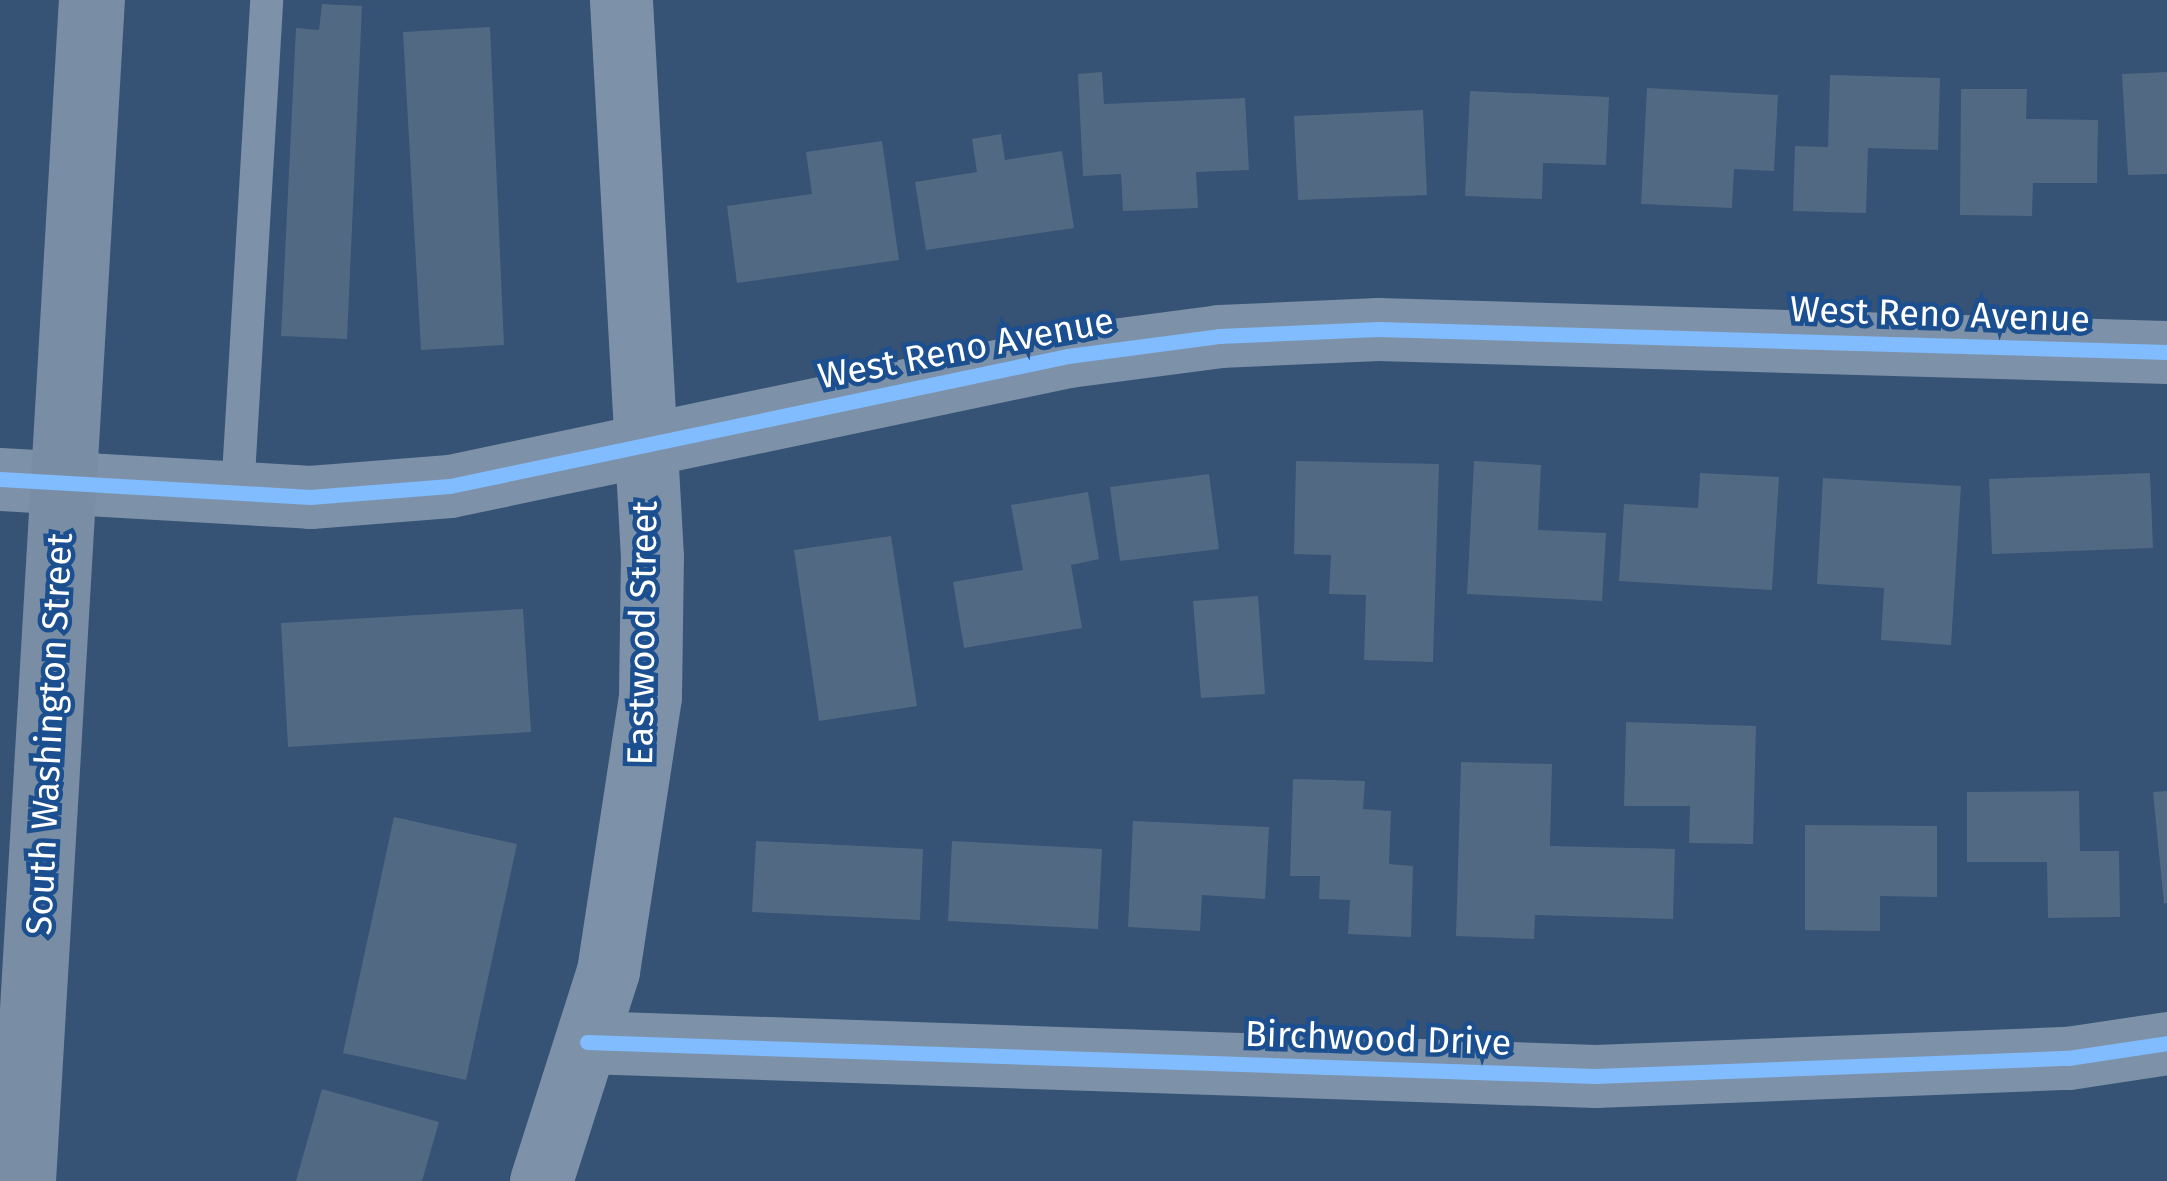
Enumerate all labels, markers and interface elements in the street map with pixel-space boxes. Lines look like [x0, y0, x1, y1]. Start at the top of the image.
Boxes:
street label: West Reno Avenue [1789, 288, 2091, 342]
street label: West Reno Avenue [814, 299, 1118, 399]
street label: Eastwood Street [619, 500, 667, 766]
street label: South Washington Street [18, 532, 82, 936]
street label: Birchwood Drive [1244, 1013, 1512, 1065]

